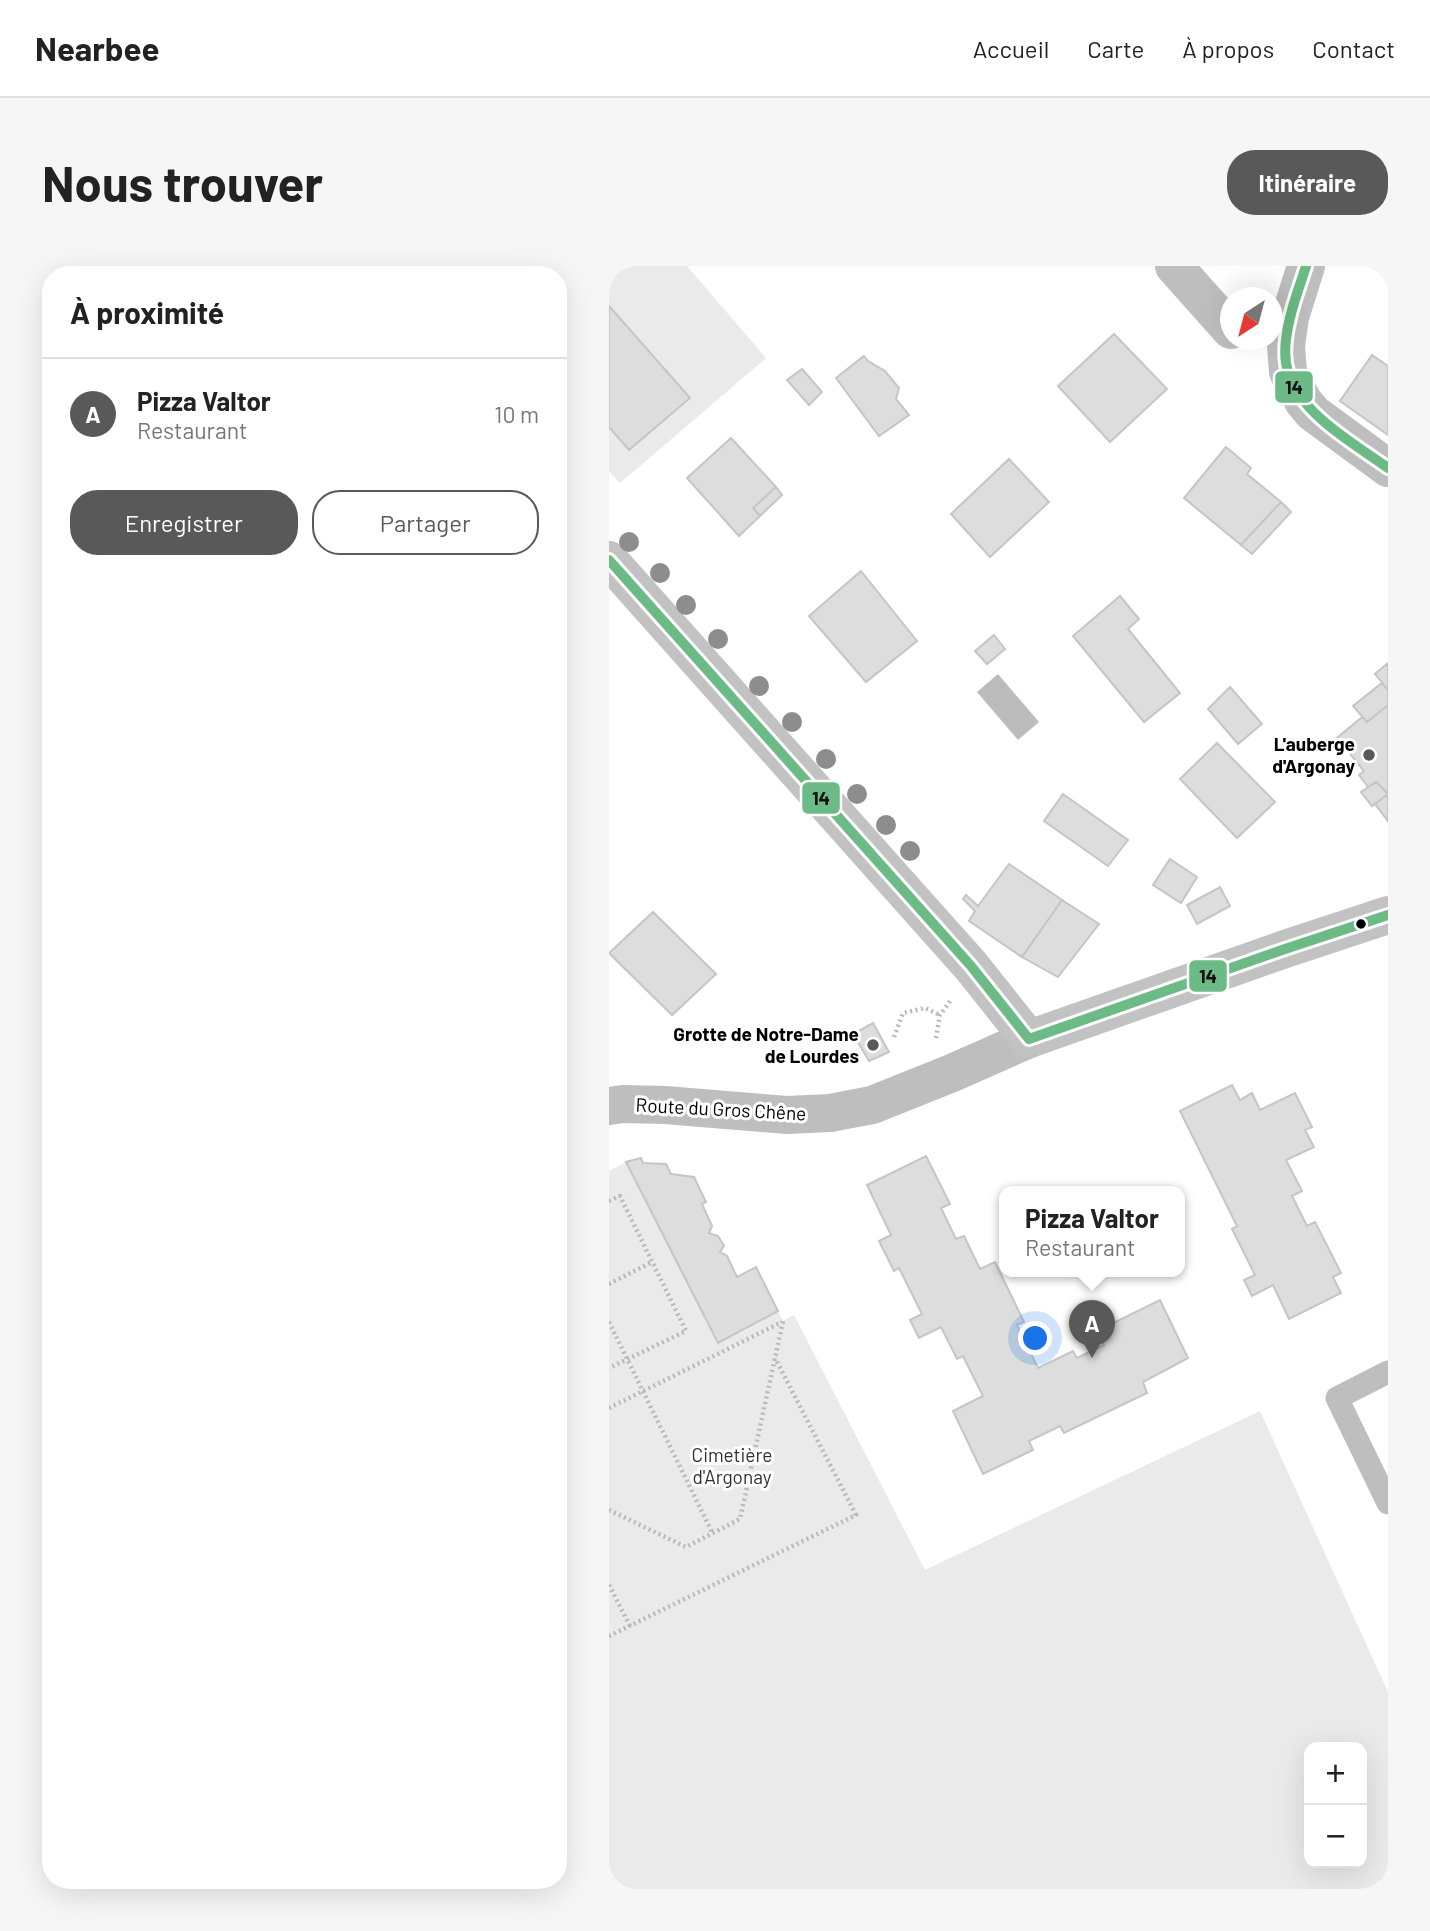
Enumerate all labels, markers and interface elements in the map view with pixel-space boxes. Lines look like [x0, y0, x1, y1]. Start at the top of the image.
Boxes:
text: Nearbee [35, 28, 159, 68]
text: Accueil [973, 34, 1049, 63]
text: Carte [1087, 34, 1144, 63]
text: À propos [1182, 34, 1274, 63]
text: Contact [1312, 34, 1395, 63]
button: Itinéraire [1227, 150, 1388, 215]
text: Nous trouver [42, 153, 323, 212]
north arrow [1220, 287, 1283, 350]
text: À proximité [70, 294, 224, 330]
line badge: 14 [1274, 370, 1314, 404]
text: 14 [1285, 375, 1303, 398]
text: Pizza Valtor [137, 385, 271, 416]
text: A [85, 400, 101, 428]
text: 10 m [494, 400, 539, 428]
text: Restaurant [137, 416, 247, 444]
button: Enregistrer [70, 490, 298, 555]
button: Partager [312, 490, 539, 555]
place label: L'auberge d'Argonay [1272, 732, 1355, 777]
marker: L'auberge d'Argonay [1361, 747, 1377, 763]
line badge: 14 [801, 781, 841, 815]
text: 14 [812, 786, 830, 809]
unlabelled marker [1354, 917, 1368, 931]
line badge: 14 [1188, 959, 1228, 993]
text: 14 [1199, 964, 1217, 987]
place label: Grotte de Notre-Dame de Lourdes [673, 1022, 859, 1067]
marker: Grotte de Notre-Dame de Lourdes [865, 1037, 881, 1053]
street label: Route du Gros Chêne [635, 1093, 807, 1124]
popup [999, 1186, 1185, 1277]
text: Pizza Valtor [1025, 1202, 1159, 1233]
text: Restaurant [1025, 1233, 1135, 1261]
pin: A [1069, 1300, 1115, 1358]
your location [1018, 1321, 1052, 1355]
park label: Cimetière d'Argonay [692, 1443, 772, 1488]
map controls [1304, 1742, 1367, 1868]
button: + [1304, 1742, 1367, 1805]
button: − [1304, 1805, 1367, 1868]

